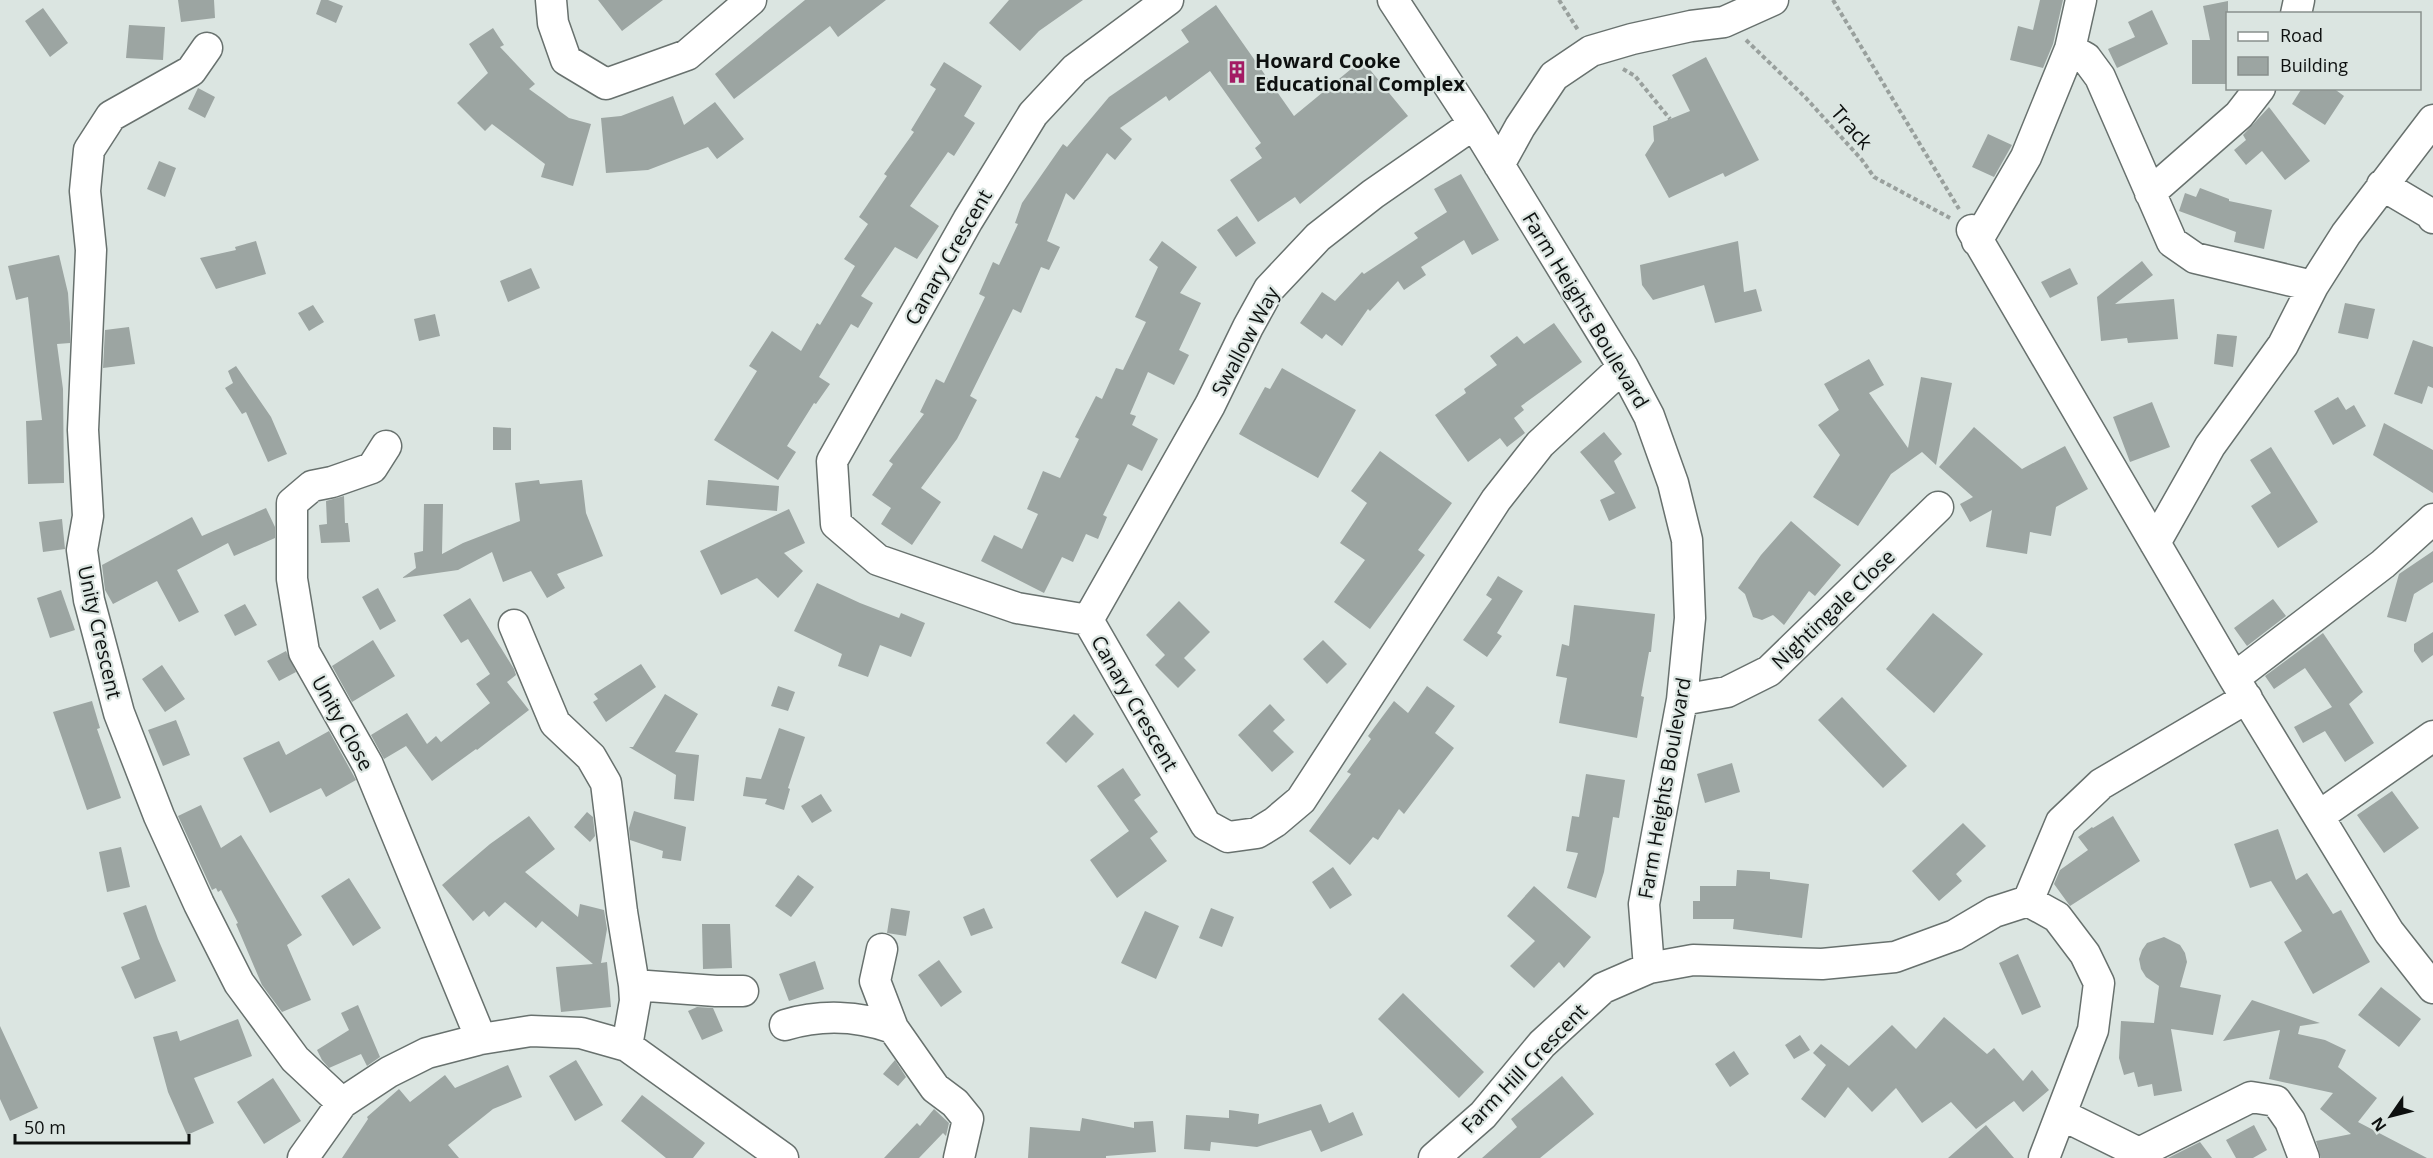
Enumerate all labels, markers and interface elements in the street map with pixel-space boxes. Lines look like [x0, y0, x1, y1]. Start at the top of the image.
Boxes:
legend [2226, 12, 2421, 90]
text: Road [2280, 23, 2323, 47]
place label: Howard Cooke Educational Complex [1255, 47, 1465, 97]
text: Building [2280, 53, 2348, 77]
building icon: Howard Cooke Educational Complex [1224, 59, 1250, 85]
street label: Track [1825, 99, 1879, 155]
street label: Canary Crescent [898, 184, 998, 330]
street label: Farm Heights Boulevard [1517, 207, 1655, 413]
street label: Swallow Way [1205, 281, 1286, 400]
street label: Nightingale Close [1766, 543, 1900, 675]
street label: Unity Crescent [72, 563, 128, 701]
street label: Canary Crescent [1085, 630, 1185, 776]
street label: Unity Close [306, 671, 380, 775]
street label: Farm Heights Boulevard [1631, 675, 1697, 901]
street label: Farm Hill Crescent [1455, 997, 1593, 1139]
north arrow [2361, 1086, 2421, 1146]
scale bar [15, 1107, 189, 1145]
text: N [2366, 1113, 2391, 1136]
text: 50 m [24, 1115, 66, 1139]

